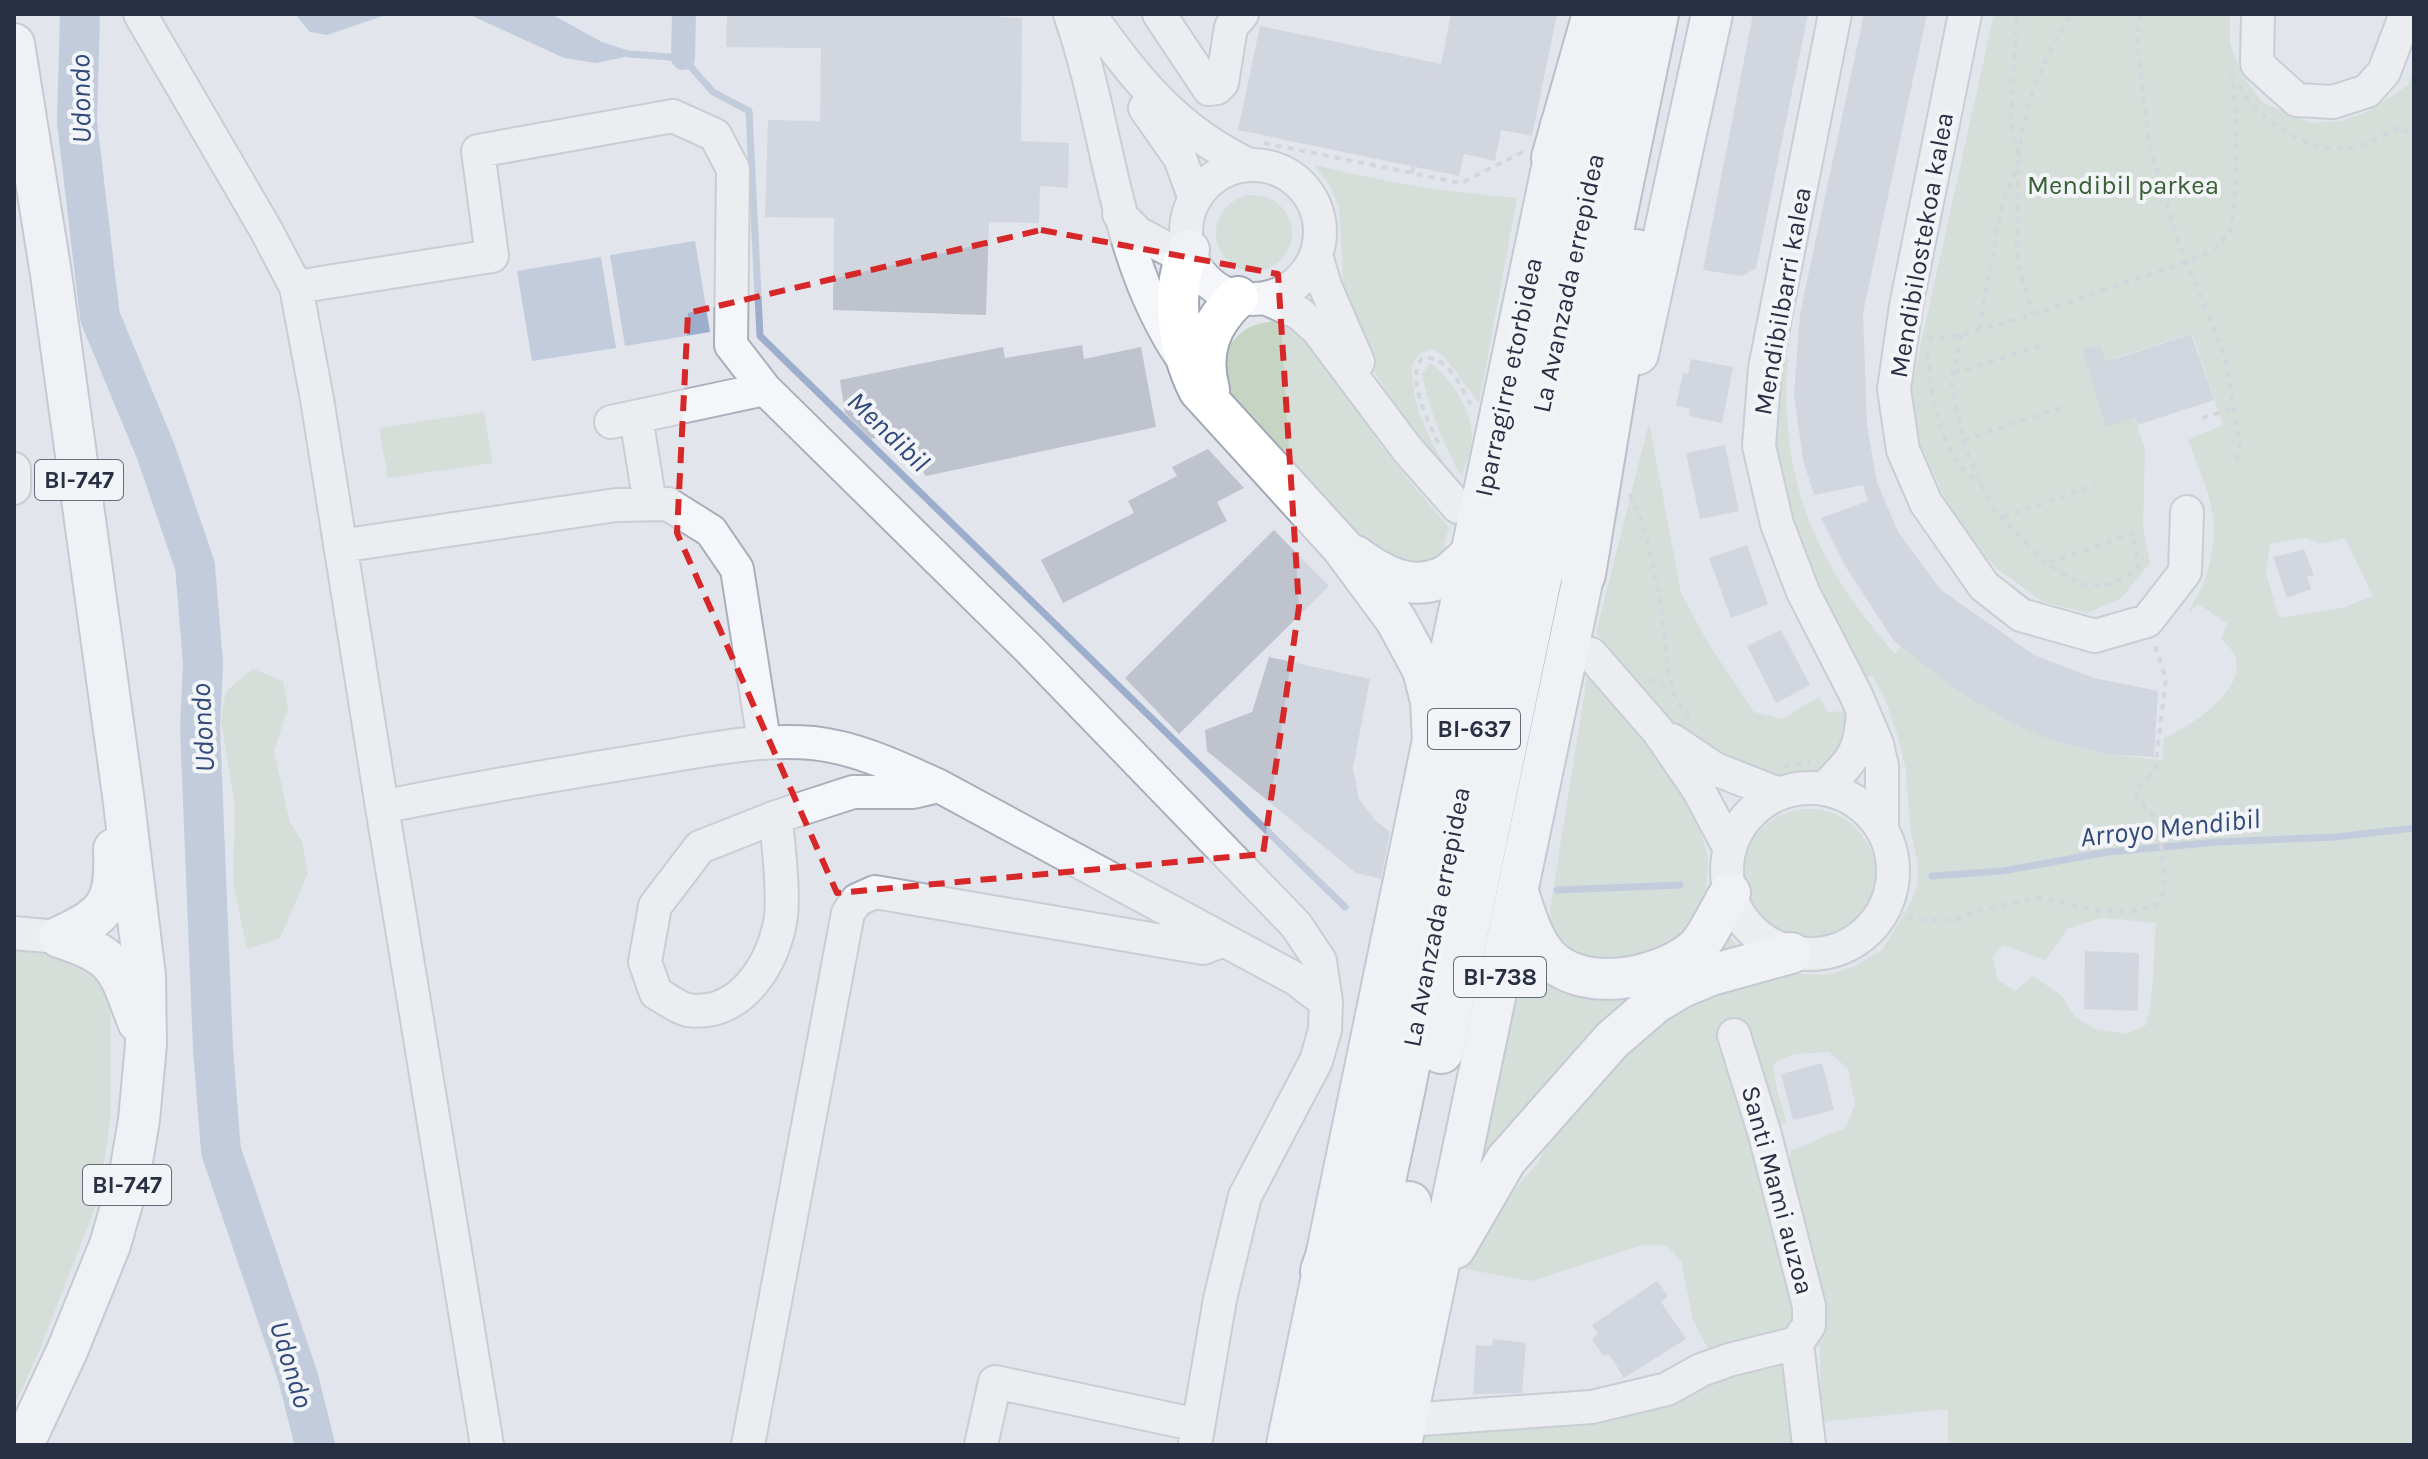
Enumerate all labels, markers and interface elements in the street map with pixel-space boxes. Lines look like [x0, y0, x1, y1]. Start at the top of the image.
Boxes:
water label: Udondo [63, 54, 98, 144]
street label: Mendibilostekoa kalea [1883, 110, 1960, 380]
street label: La Avanzada errepidea [1526, 151, 1611, 416]
park label: Mendibil parkea [2027, 170, 2219, 201]
street label: Mendibilbarri kalea [1747, 185, 1818, 418]
street label: Iparragirre etorbidea [1468, 255, 1549, 499]
water label: Mendibil [841, 384, 937, 478]
road number: BI-747 [35, 460, 123, 500]
water label: Udondo [184, 682, 221, 773]
road number: BI-637 [1428, 709, 1520, 749]
street label: La Avanzada errepidea [1396, 784, 1477, 1050]
water label: Arroyo Mendibil [2078, 802, 2262, 853]
road number: BI-738 [1454, 957, 1546, 997]
street label: Santi Mami auzoa [1735, 1082, 1820, 1298]
road number: BI-747 [83, 1165, 171, 1205]
water label: Udondo [263, 1317, 320, 1412]

